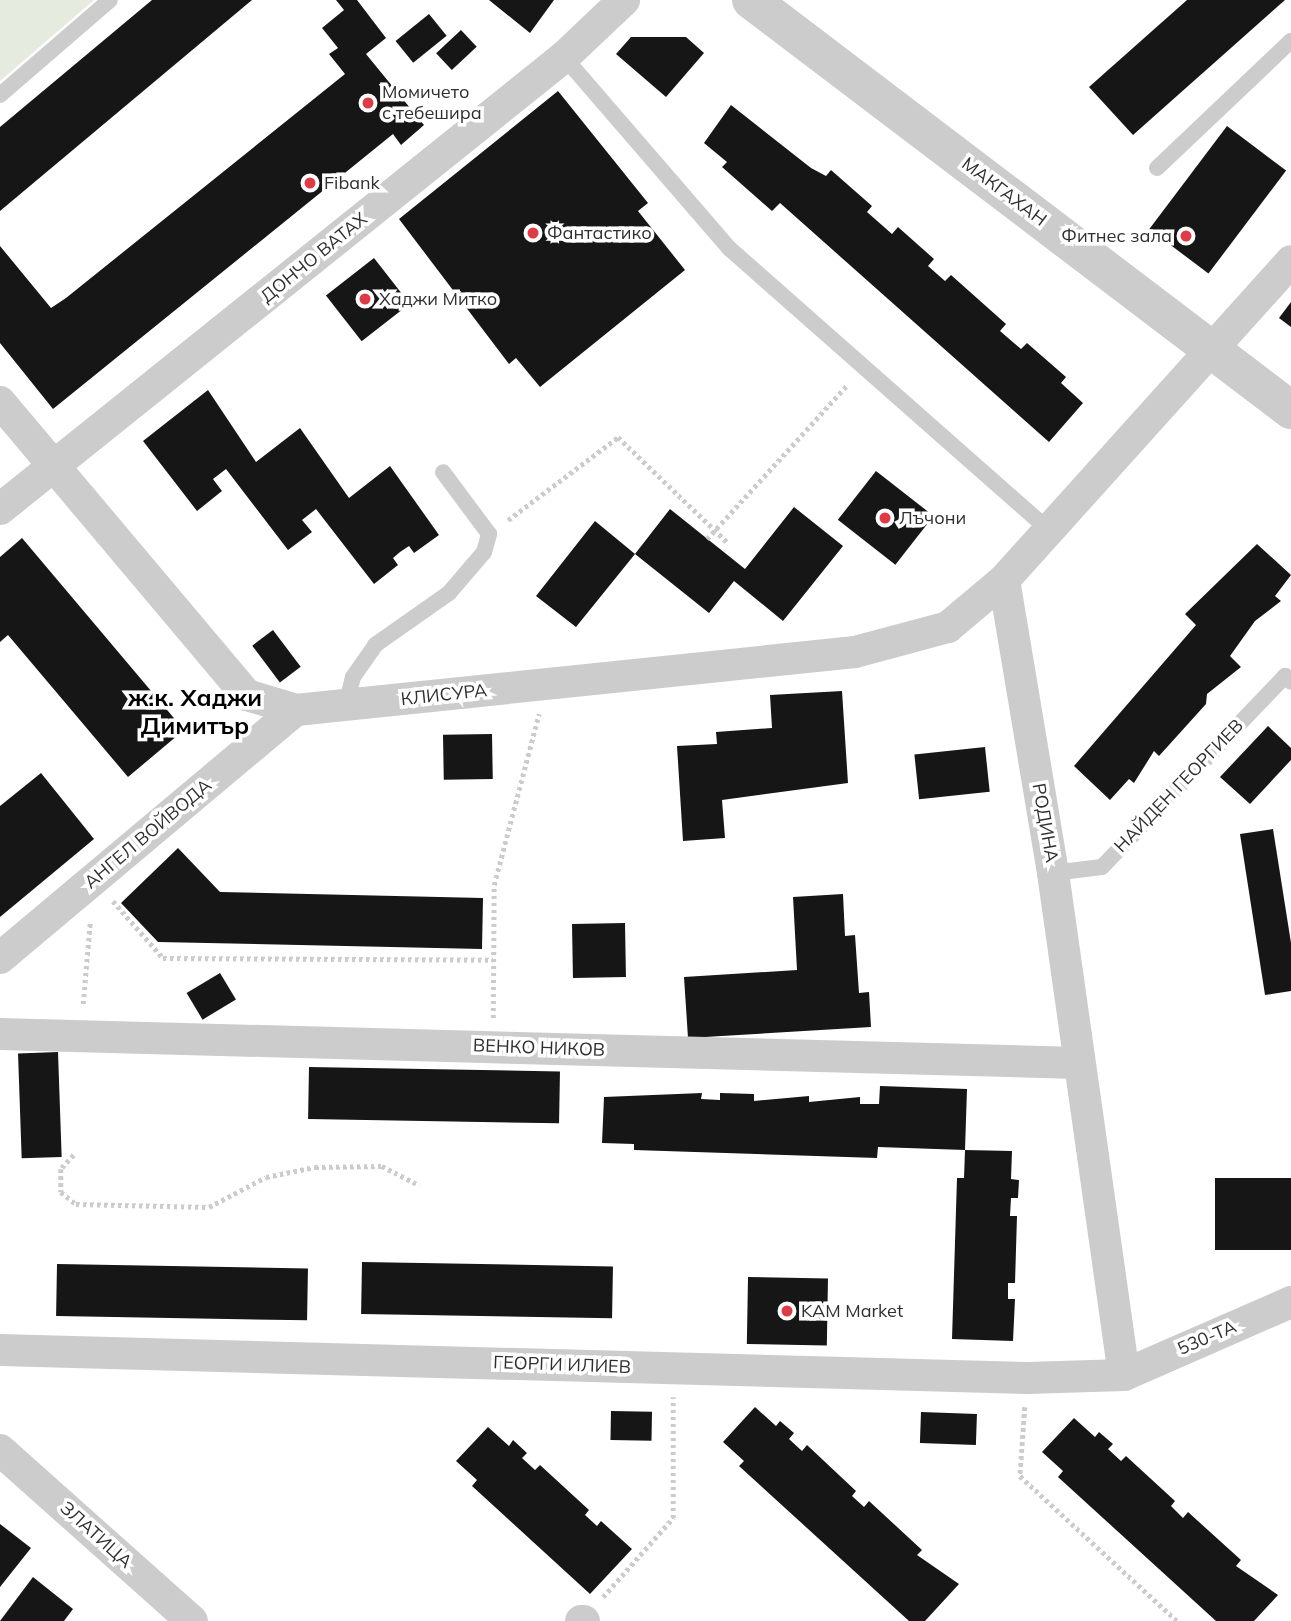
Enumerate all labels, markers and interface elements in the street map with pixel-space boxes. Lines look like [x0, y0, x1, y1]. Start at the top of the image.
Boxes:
place label: Момичето с тебешира [382, 82, 482, 124]
marker: Момичето с тебешира [360, 95, 376, 111]
street label: МАКГАХАН [957, 153, 1051, 231]
place label: Fibank [324, 172, 380, 194]
marker: Fibank [302, 175, 318, 191]
street label: ДОНЧО ВАТАХ [256, 208, 372, 308]
place label: Фантастико [547, 222, 652, 244]
marker: Фантастико [525, 225, 541, 241]
place label: Фитнес зала [1061, 225, 1172, 247]
marker: Фитнес зала [1178, 228, 1194, 244]
place label: Хаджи Митко [379, 288, 497, 310]
marker: Хаджи Митко [357, 291, 373, 307]
place label: Лъчони [899, 507, 966, 529]
marker: Лъчони [877, 510, 893, 526]
street label: КЛИСУРА [400, 680, 488, 710]
district label: ж.к. Хаджи Димитър [128, 684, 262, 740]
street label: НАЙДЕН ГЕОРГИЕВ [1110, 715, 1248, 857]
street label: АНГЕЛ ВОЙВОДА [80, 775, 216, 893]
street label: РОДИНА [1027, 782, 1063, 864]
street label: ВЕНКО НИКОВ [473, 1035, 605, 1061]
place label: KAM Market [801, 1300, 903, 1322]
marker: KAM Market [779, 1303, 795, 1319]
street label: 530-ТА [1174, 1316, 1240, 1360]
street label: ГЕОРГИ ИЛИЕВ [493, 1352, 631, 1378]
street label: ЗЛАТИЦА [56, 1497, 136, 1573]

